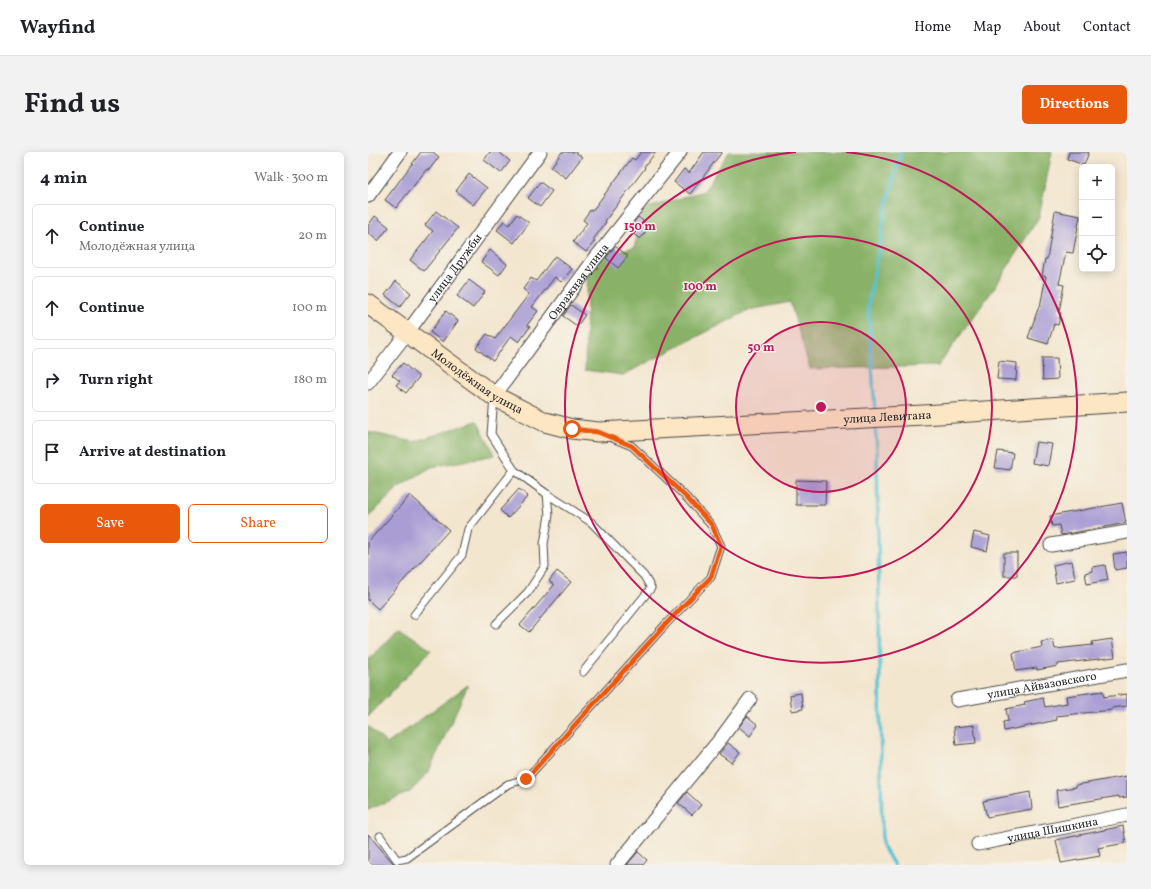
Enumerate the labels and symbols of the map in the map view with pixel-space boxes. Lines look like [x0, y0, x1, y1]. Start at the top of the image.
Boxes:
text: 150 m [624, 219, 656, 235]
street label: улица Дружбы [425, 230, 487, 307]
street label: Овражная улица [545, 241, 613, 324]
text: 100 m [683, 279, 717, 295]
text: 50 m [747, 340, 775, 356]
street label: Молодёжная улица [428, 346, 525, 418]
centre of rings [814, 400, 828, 414]
street label: улица Левитана [843, 407, 932, 428]
route start [563, 420, 581, 438]
street label: улица Айвазовского [986, 669, 1098, 704]
route end [517, 770, 535, 788]
street label: улица Шишкина [1006, 814, 1100, 847]

